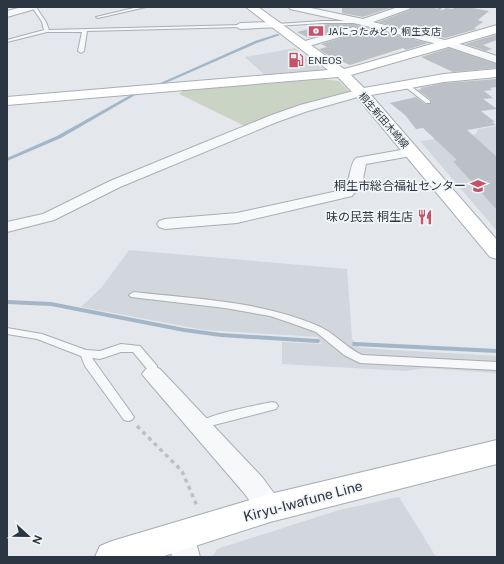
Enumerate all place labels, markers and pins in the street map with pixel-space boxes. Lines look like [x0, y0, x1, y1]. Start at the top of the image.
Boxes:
bank icon: JAにったみどり 桐生支店 [307, 22, 325, 40]
place label: JAにったみどり 桐生支店 [328, 25, 441, 37]
fuel station icon: ENEOS [287, 51, 305, 69]
place label: ENEOS [308, 54, 342, 66]
school or university icon: 桐生市総合福祉センター [469, 177, 487, 195]
place label: 桐生市総合福祉センター [334, 179, 466, 193]
restaurant icon: 味の民芸 桐生店 [416, 208, 434, 226]
place label: 味の民芸 桐生店 [326, 210, 413, 224]

